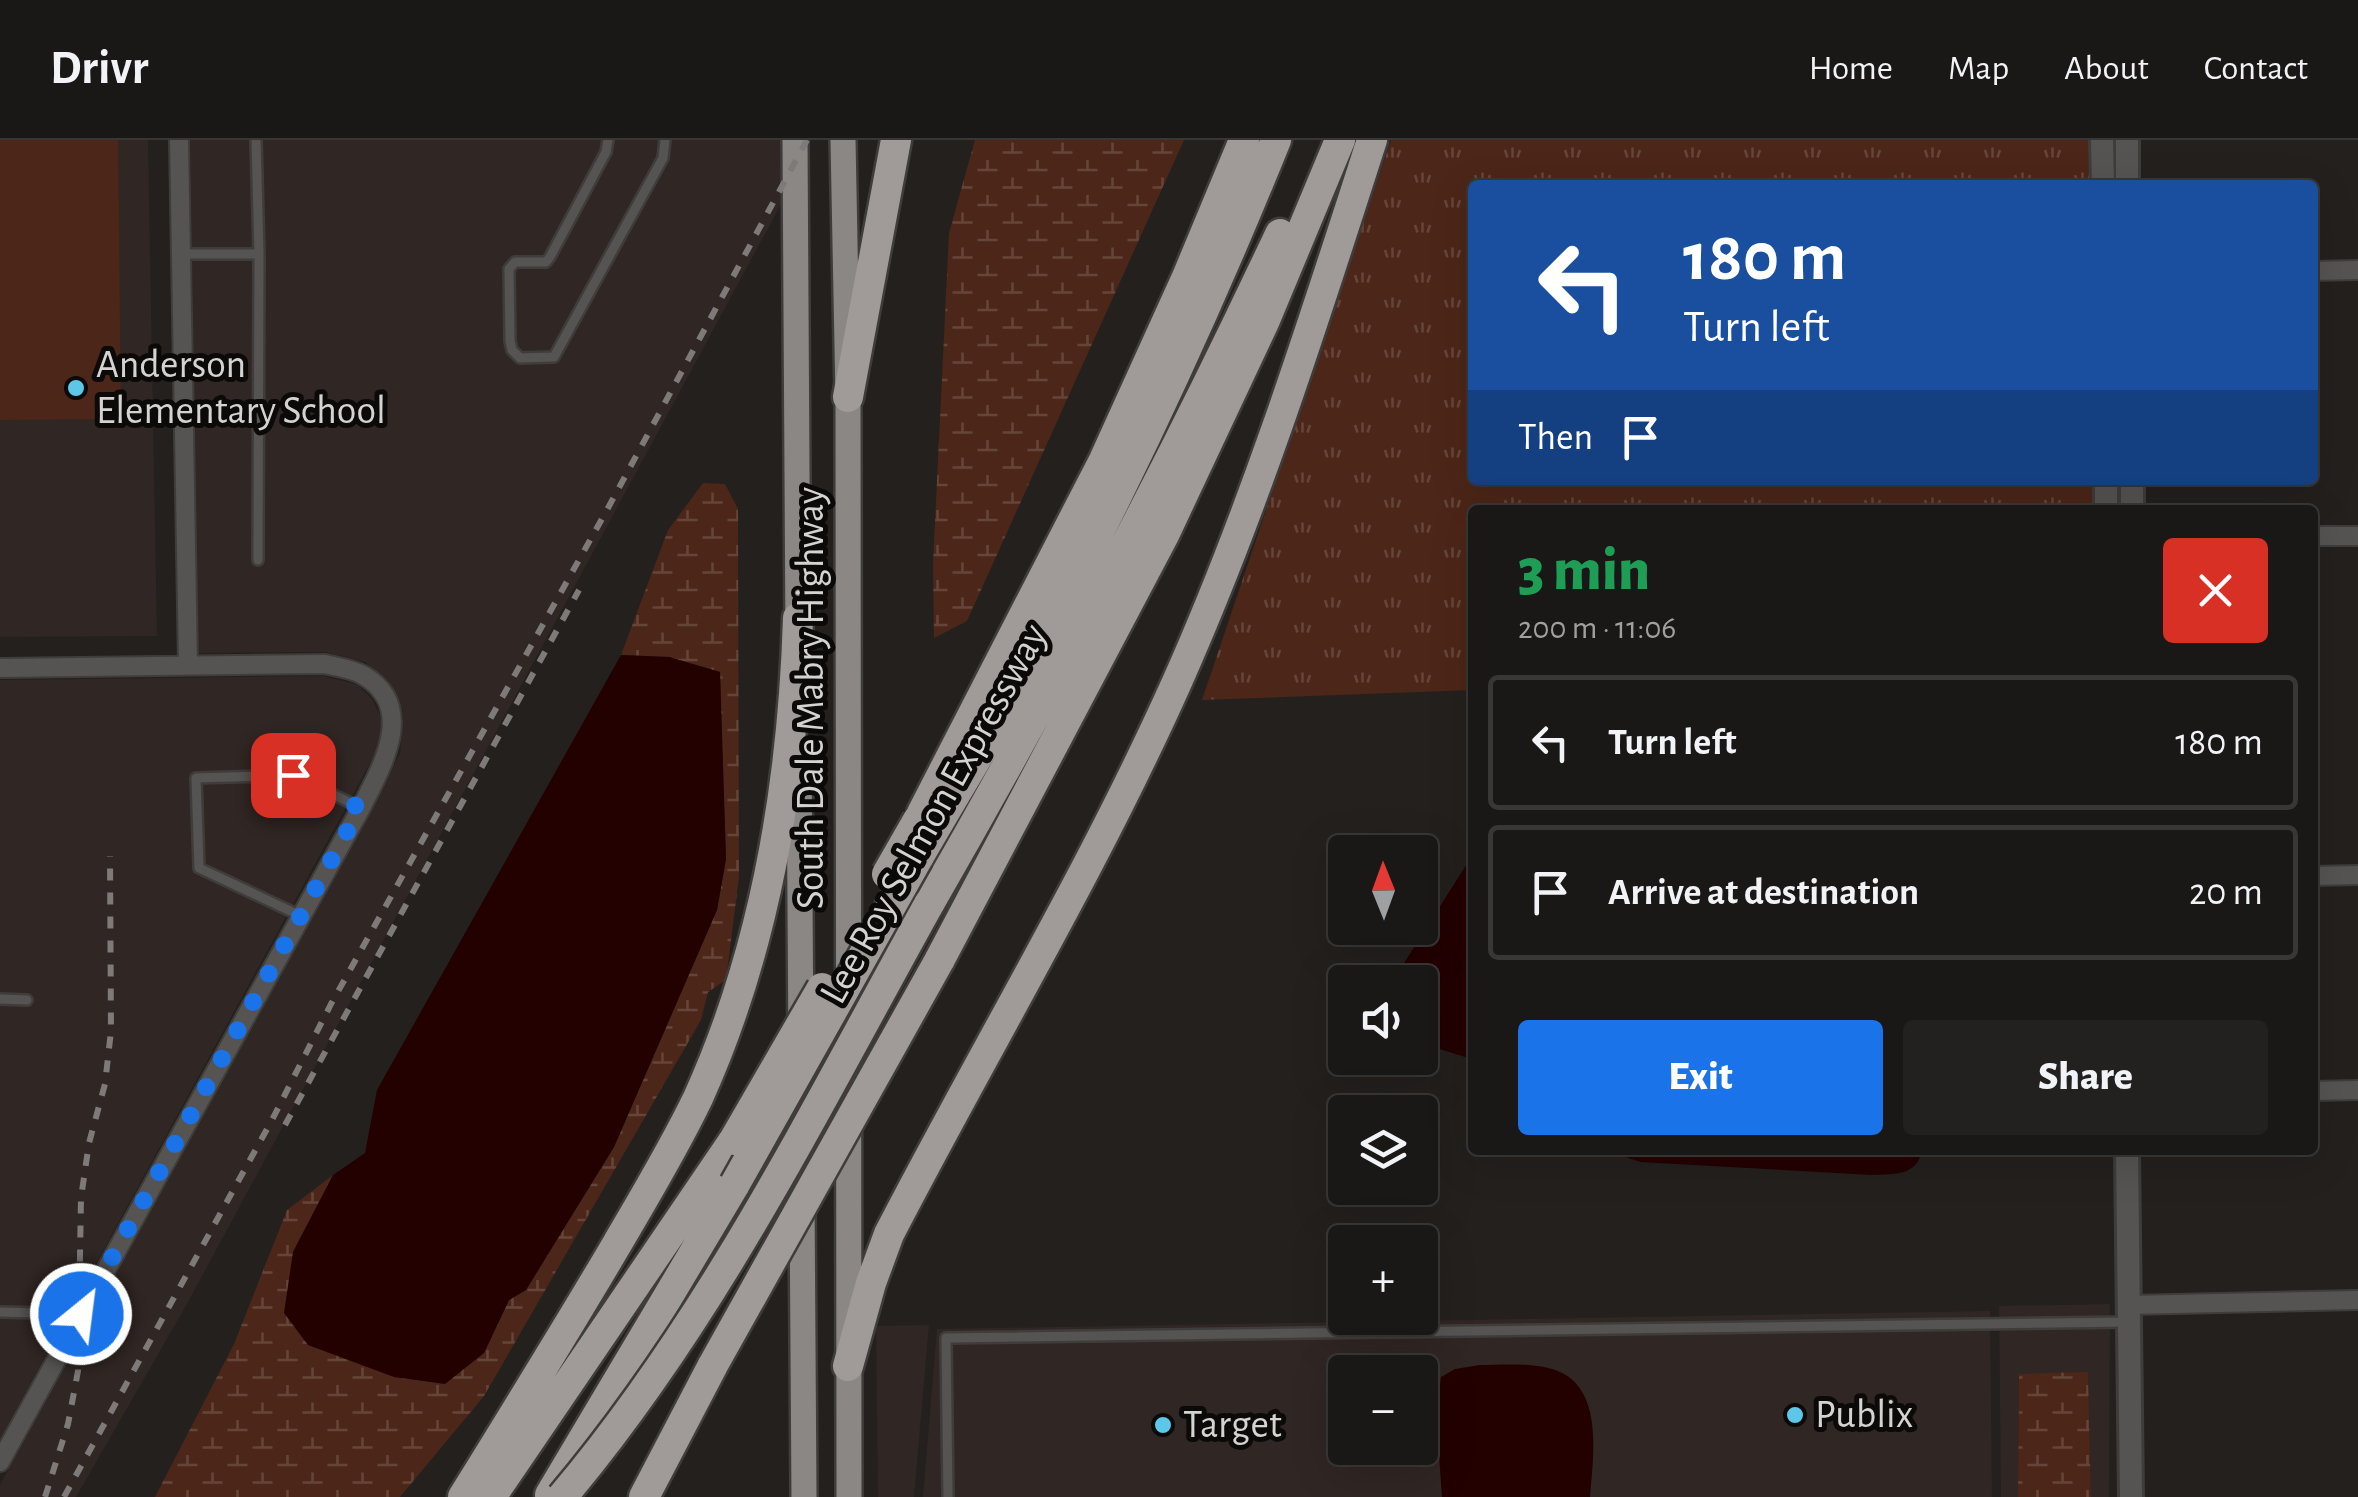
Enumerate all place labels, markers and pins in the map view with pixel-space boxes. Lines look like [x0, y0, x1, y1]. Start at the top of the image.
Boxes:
place label: Anderson Elementary School [96, 345, 386, 431]
marker: Anderson Elementary School [65, 377, 87, 399]
pin [251, 733, 336, 818]
place label: Publix [1815, 1395, 1913, 1435]
marker: Publix [1784, 1404, 1806, 1426]
place label: Target [1183, 1405, 1282, 1445]
marker: Target [1152, 1414, 1174, 1436]

